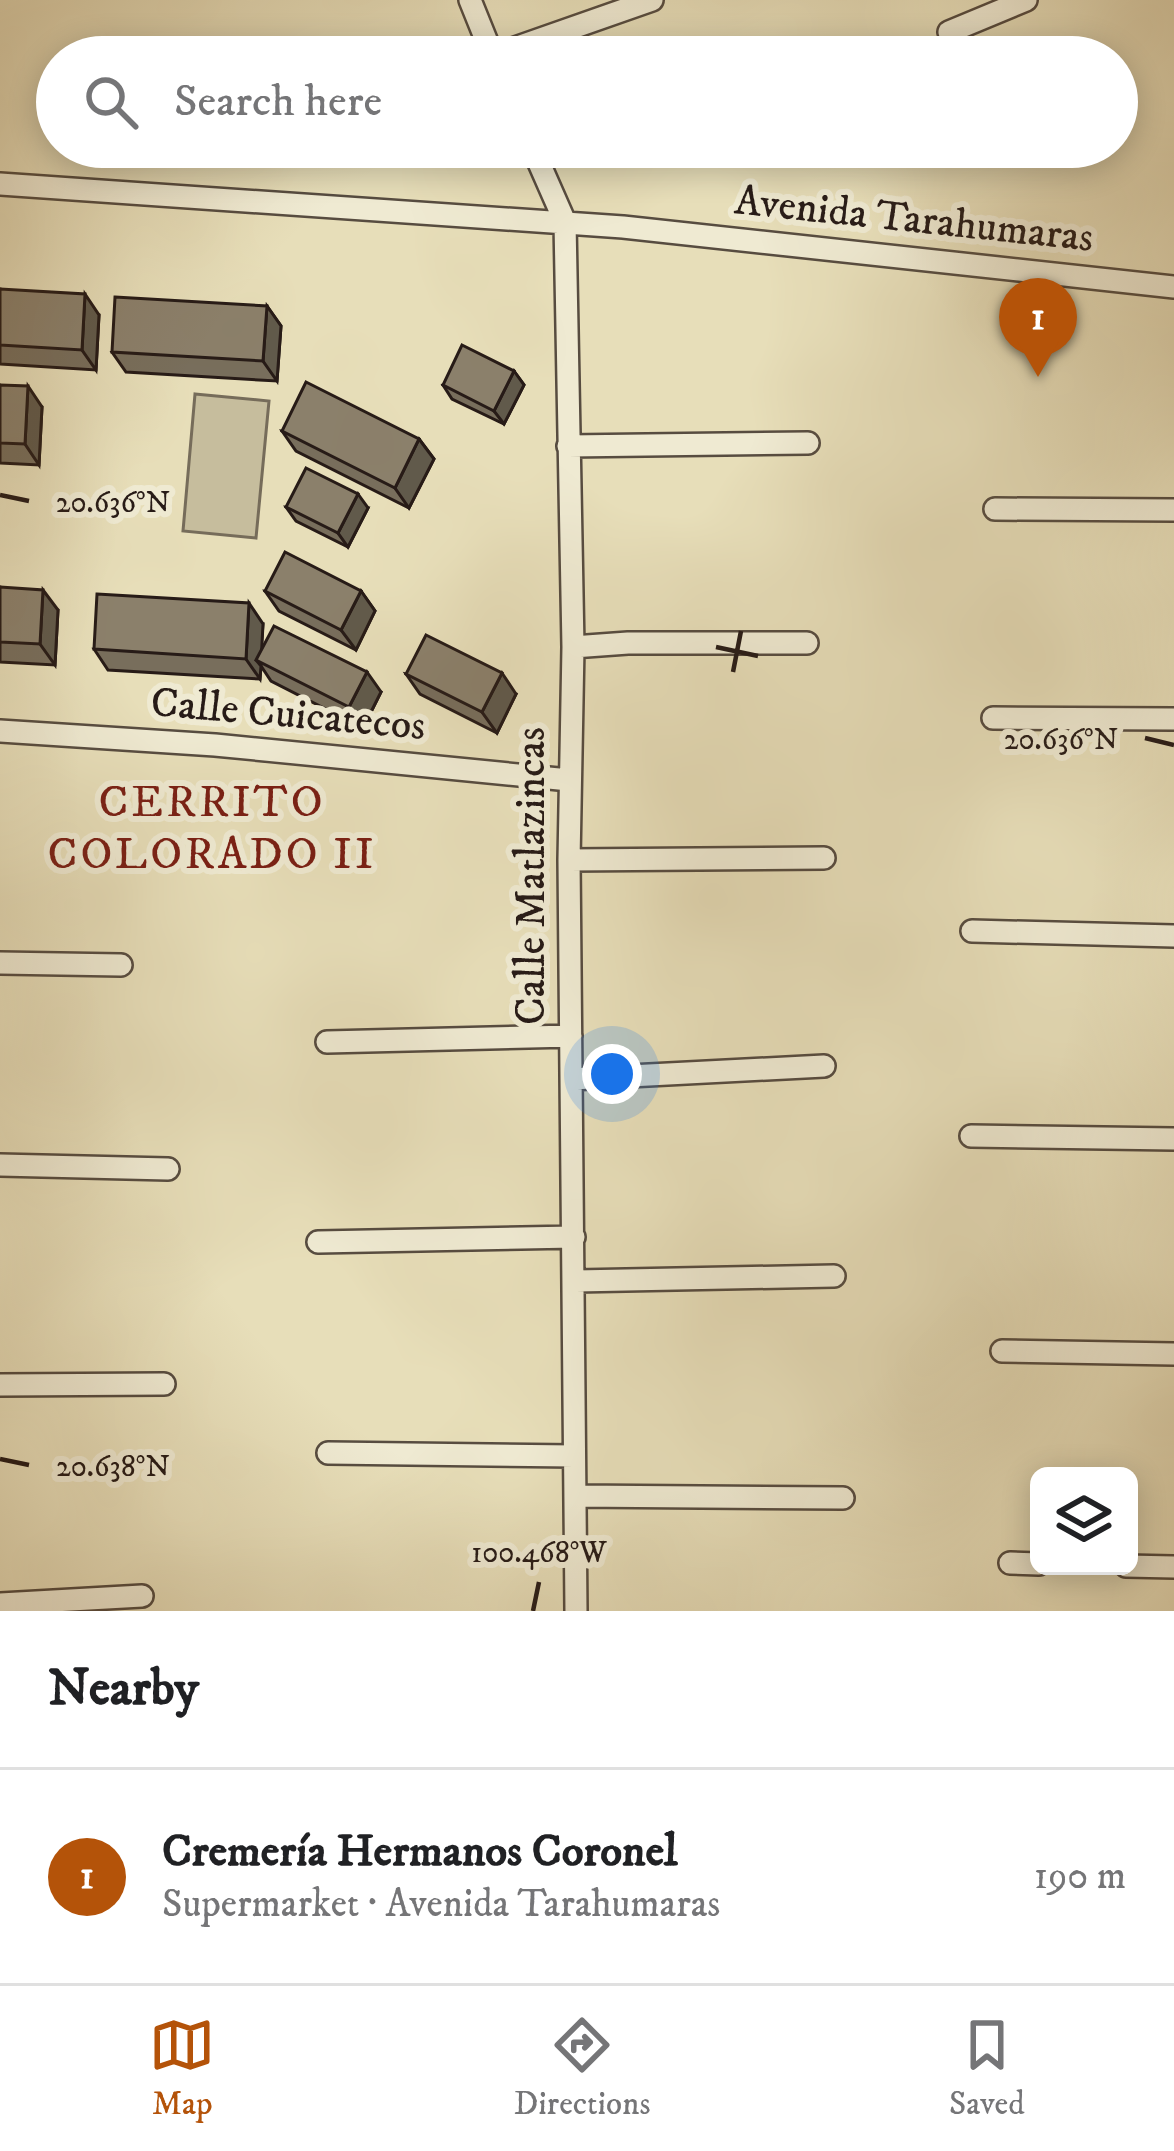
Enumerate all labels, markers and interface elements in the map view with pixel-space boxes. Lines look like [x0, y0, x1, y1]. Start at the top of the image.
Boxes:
search box [36, 36, 1138, 168]
icon: search [78, 69, 144, 135]
text: Search here [174, 74, 382, 130]
street label: Avenida Tarahumaras [732, 175, 1096, 265]
pin: 1 [999, 278, 1077, 377]
text: 20.636°N [56, 485, 170, 522]
street label: Calle Cuicatecos [148, 677, 428, 753]
text: 20.636°N [1004, 722, 1118, 759]
street label: Calle Matlazincas [506, 727, 558, 1025]
district label: CERRITO COLORADO II [48, 775, 376, 883]
your location [582, 1044, 642, 1104]
text: 20.638°N [56, 1449, 170, 1486]
map controls [1030, 1467, 1138, 1575]
button: layers [1030, 1467, 1138, 1575]
text: 100.468°W [471, 1535, 607, 1572]
text: Nearby [48, 1657, 199, 1721]
text: Cremería Hermanos Coronel [162, 1824, 678, 1880]
text: 1 [80, 1852, 94, 1901]
text: 190 m [1034, 1852, 1126, 1901]
text: Supermarket · Avenida Tarahumaras [162, 1880, 720, 1929]
tab: Map [149, 2012, 215, 2125]
tab: Directions [514, 2012, 650, 2125]
tab: Saved [949, 2012, 1025, 2125]

